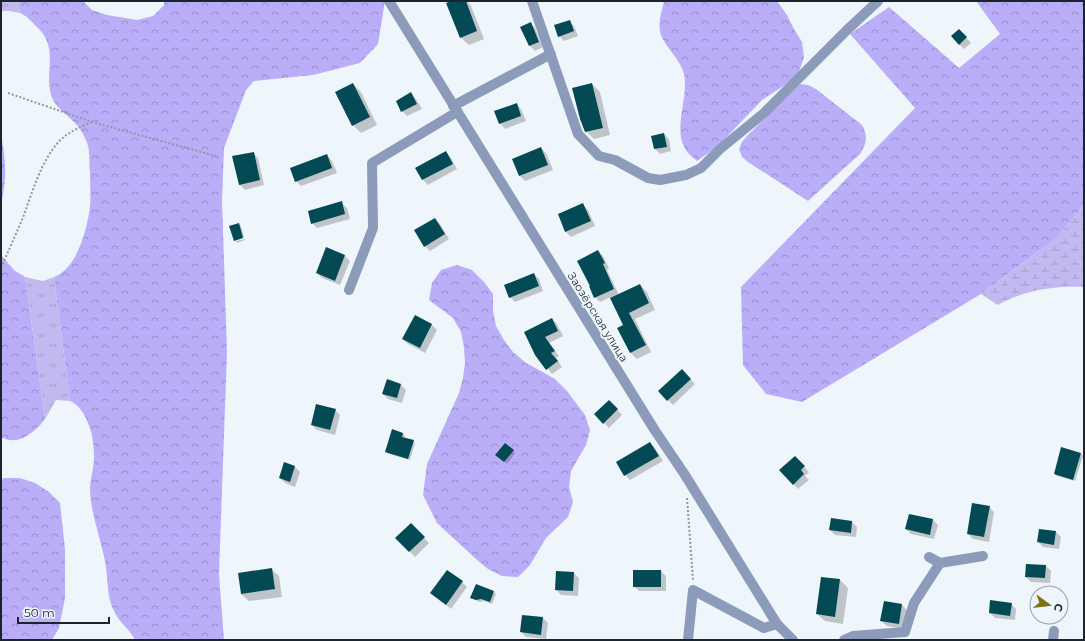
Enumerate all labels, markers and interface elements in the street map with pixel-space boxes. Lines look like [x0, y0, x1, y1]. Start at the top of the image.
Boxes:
street label: Заозёрская улица [565, 270, 631, 364]
north arrow [1029, 585, 1069, 625]
scale bar [18, 599, 109, 625]
text: С [1051, 602, 1066, 613]
text: 50 m [24, 605, 55, 620]

